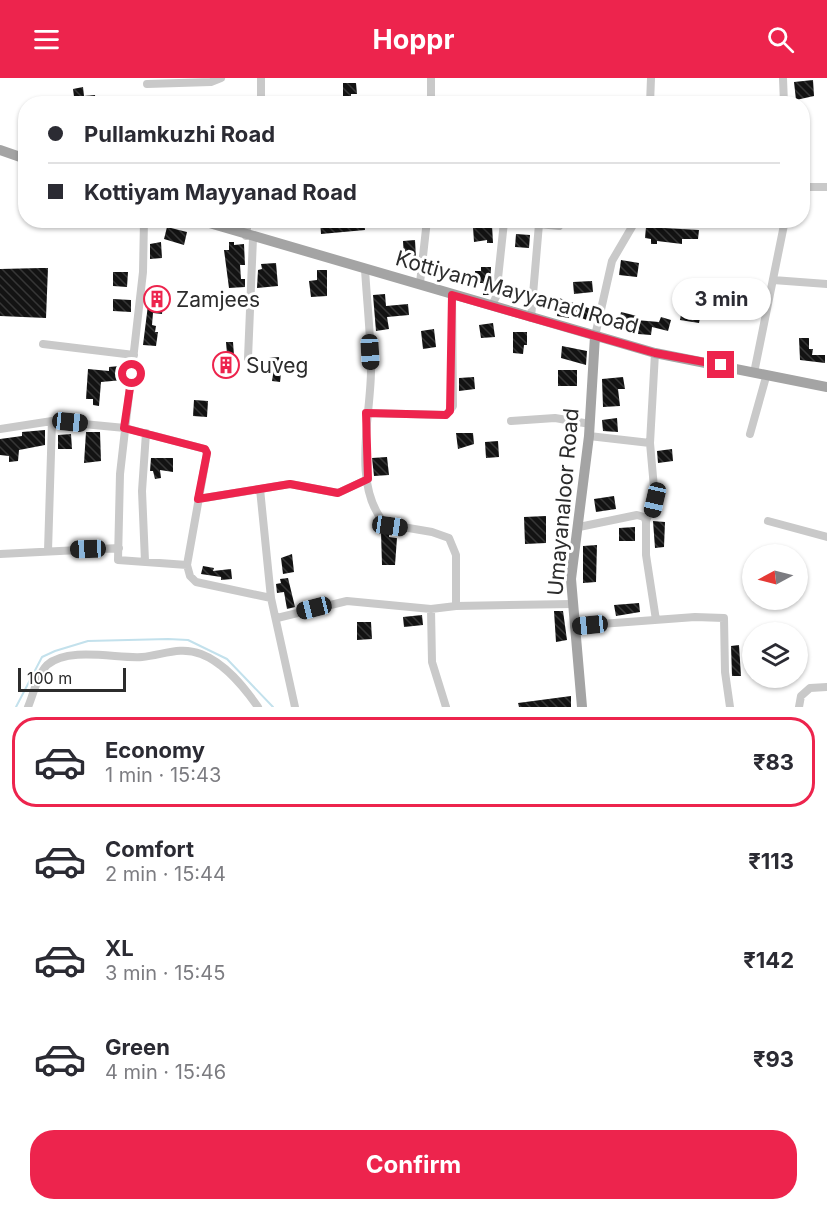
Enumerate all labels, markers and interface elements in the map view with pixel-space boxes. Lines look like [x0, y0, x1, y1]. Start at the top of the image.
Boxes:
icon: menu [30, 23, 63, 56]
text: Hoppr [373, 23, 454, 56]
icon: search [764, 23, 797, 56]
text: Pullamkuzhi Road [84, 121, 275, 147]
text: Kottiyam Mayyanad Road [84, 179, 357, 205]
street label: Kottiyam Mayyanad Road [393, 245, 641, 339]
callout: 3 min [672, 278, 771, 320]
building icon: Zamjees [142, 284, 172, 314]
place label: Zamjees [176, 287, 260, 312]
text: 3 min [695, 287, 748, 311]
car [360, 334, 380, 370]
building icon: Suveg [211, 350, 241, 380]
route end [707, 351, 734, 378]
place label: Suveg [246, 353, 308, 378]
route start [118, 360, 145, 387]
street label: Umayanaloor Road [542, 407, 584, 597]
car [51, 411, 89, 433]
car [642, 480, 668, 520]
car [371, 515, 409, 537]
car [70, 539, 106, 559]
north arrow [742, 544, 808, 610]
map controls [742, 544, 808, 688]
car [294, 595, 334, 621]
car [571, 614, 609, 636]
button: layers [742, 622, 808, 688]
scale bar [18, 665, 126, 692]
text: 100 m [27, 668, 72, 688]
icon: car [33, 735, 87, 789]
text: Economy [105, 737, 205, 763]
text: ₹83 [753, 749, 794, 775]
text: 1 min · 15:43 [105, 763, 221, 787]
icon: car [33, 834, 87, 888]
text: Comfort [105, 836, 194, 862]
text: ₹113 [748, 848, 794, 874]
text: 2 min · 15:44 [105, 862, 226, 886]
icon: car [33, 933, 87, 987]
text: XL [105, 935, 134, 961]
text: ₹142 [743, 947, 794, 973]
text: 3 min · 15:45 [105, 961, 225, 985]
icon: car [33, 1032, 87, 1086]
text: Green [105, 1034, 170, 1060]
text: ₹93 [753, 1046, 794, 1072]
text: 4 min · 15:46 [105, 1060, 226, 1084]
button: Confirm [30, 1130, 797, 1199]

